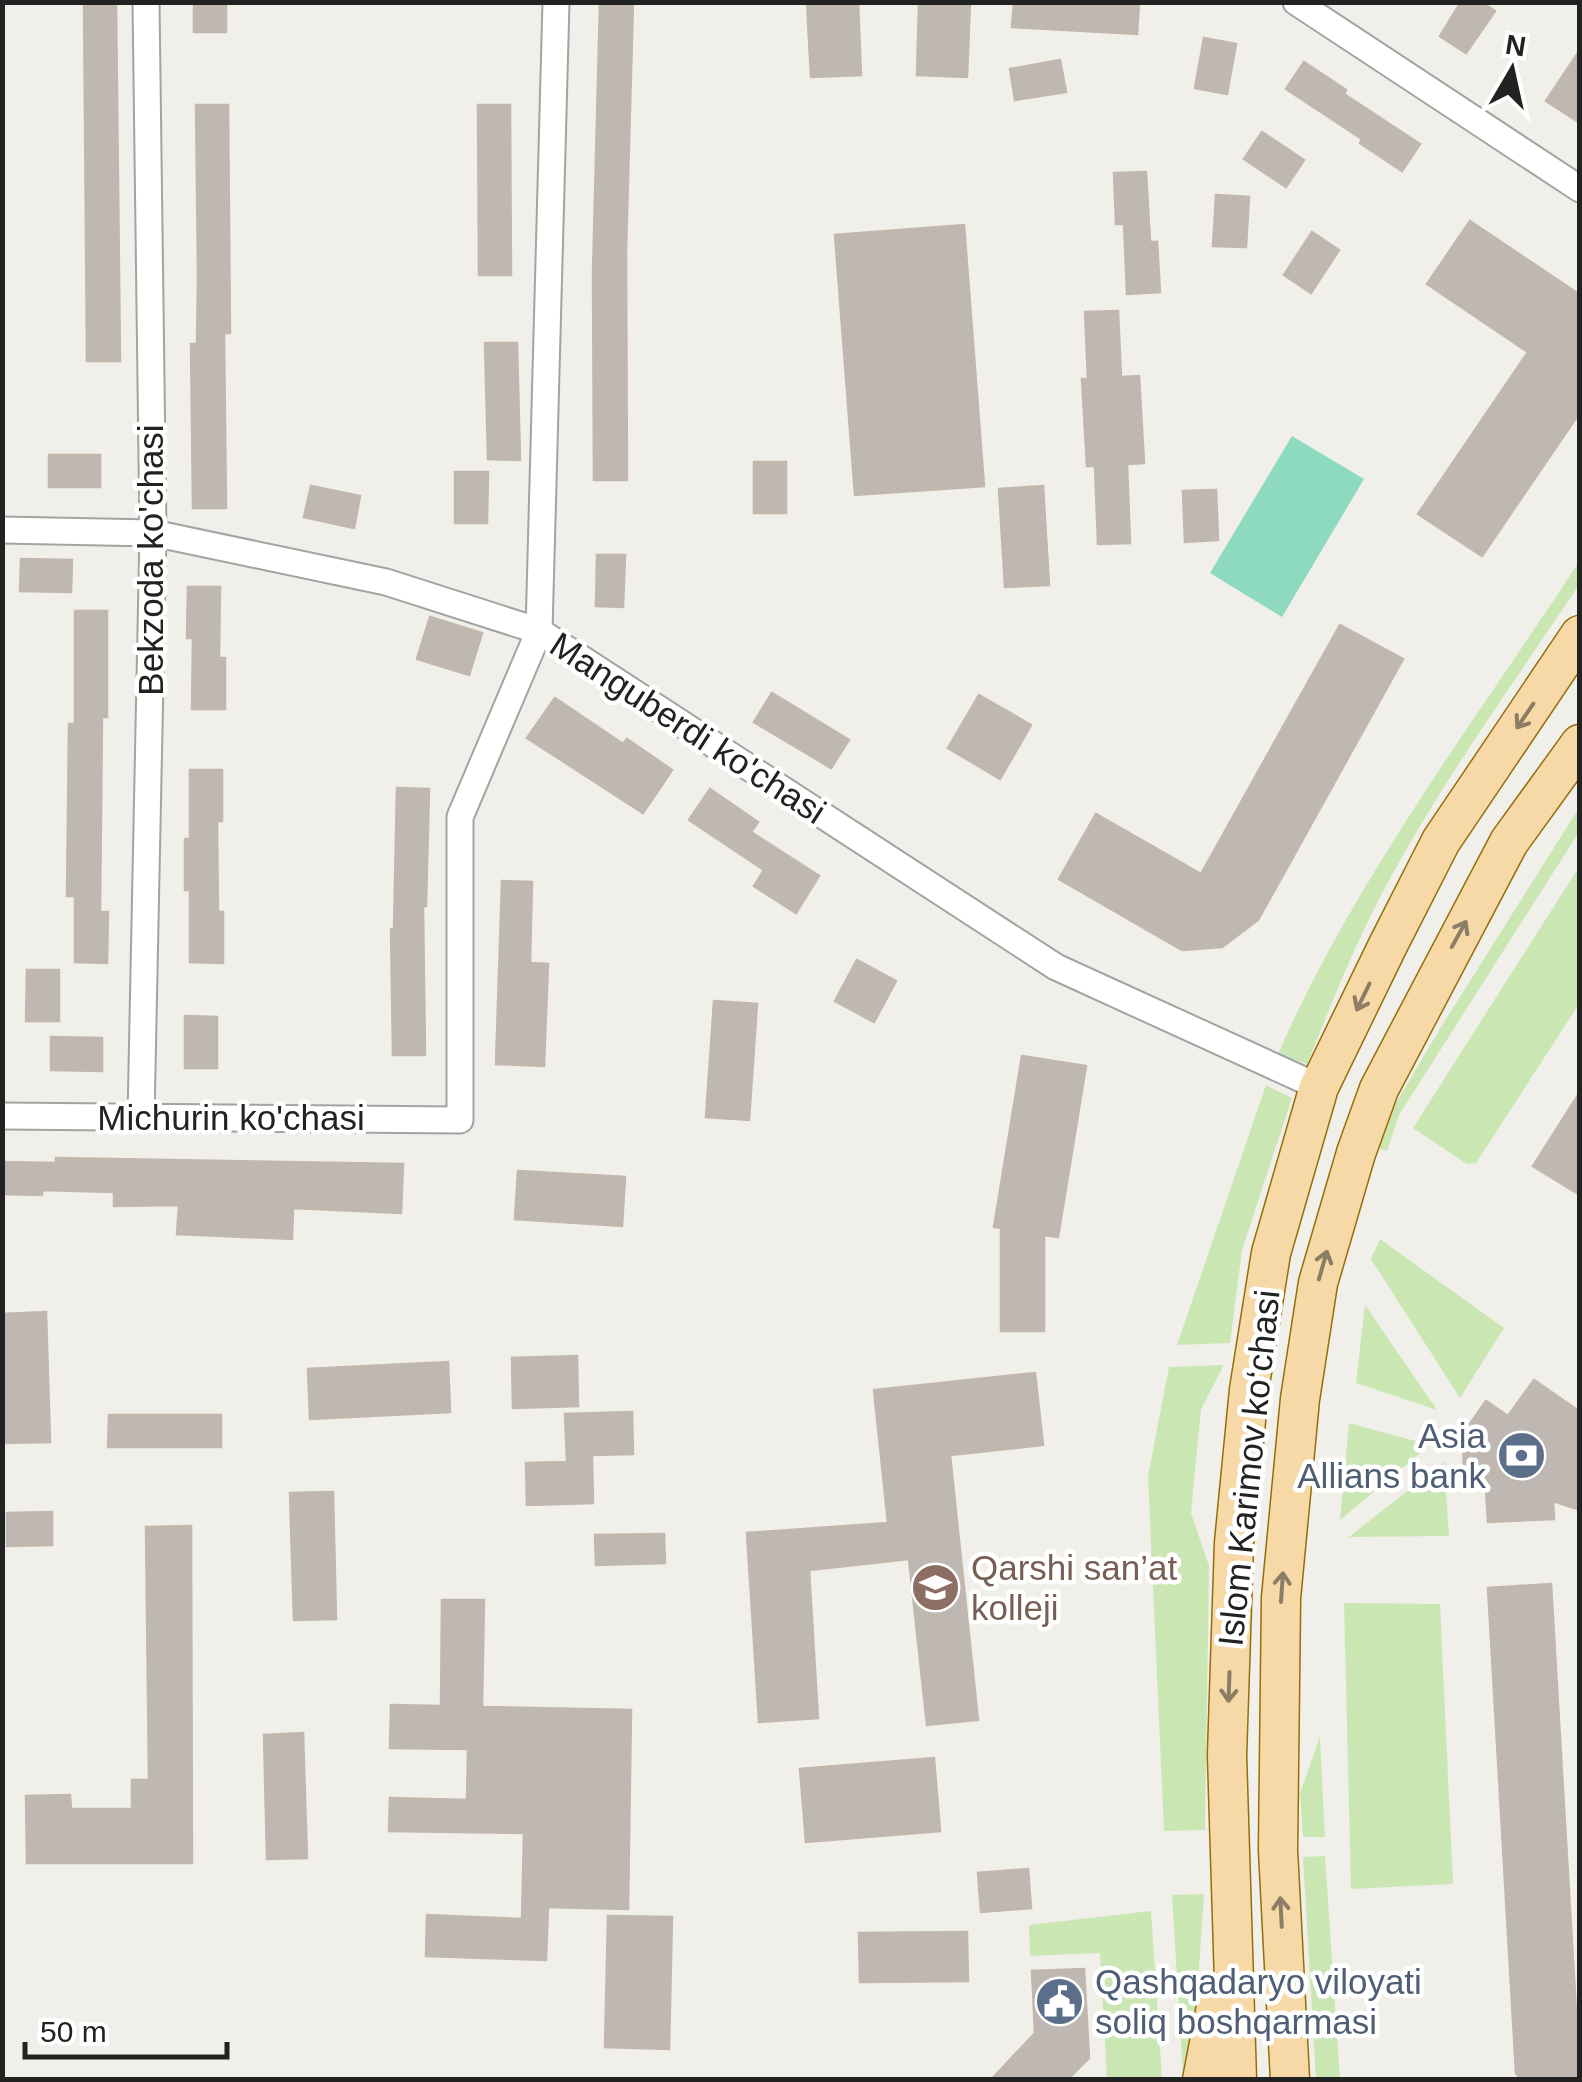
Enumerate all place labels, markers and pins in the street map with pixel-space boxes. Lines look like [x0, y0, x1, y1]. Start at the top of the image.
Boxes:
place label: Asia Allians bank [1297, 1416, 1487, 1495]
bank icon: Asia Allians bank [1495, 1430, 1547, 1482]
place label: Qarshi san’at kolleji [971, 1548, 1177, 1627]
school or university icon: Qarshi san’at kolleji [910, 1562, 962, 1614]
place label: Qashqadaryo viloyati soliq boshqarmasi [1095, 1962, 1422, 2041]
public building icon: Qashqadaryo viloyati soliq boshqarmasi [1034, 1976, 1086, 2028]

